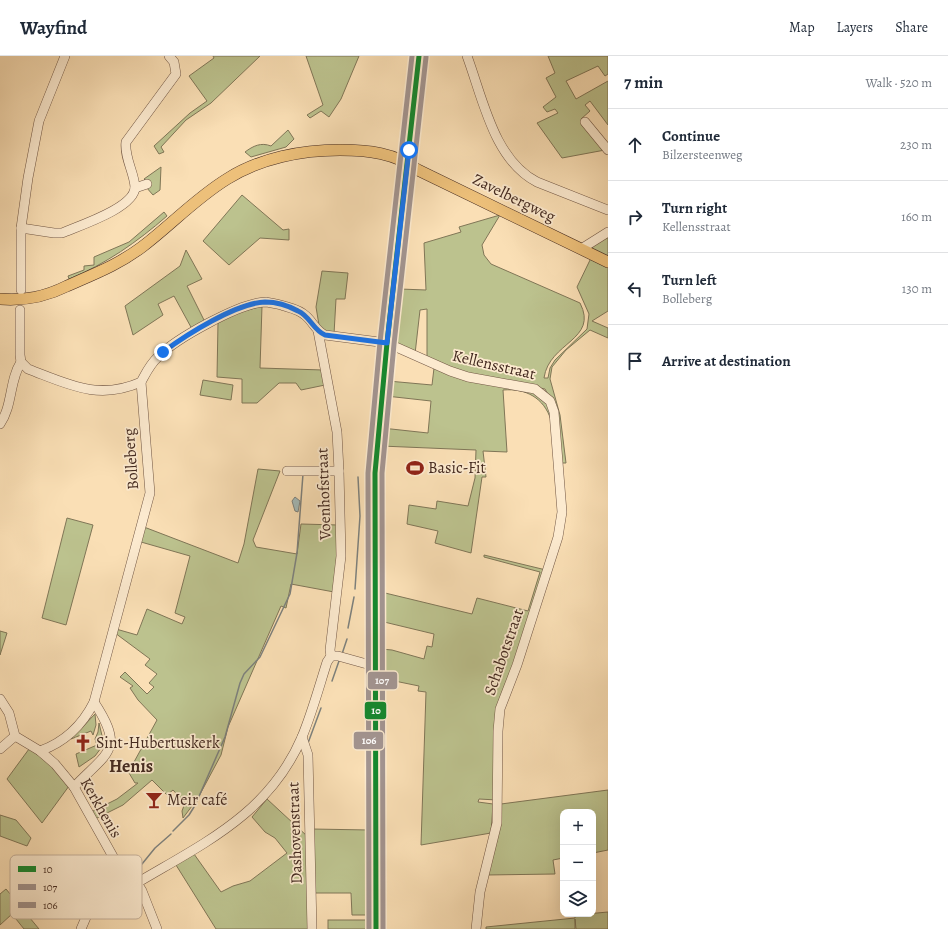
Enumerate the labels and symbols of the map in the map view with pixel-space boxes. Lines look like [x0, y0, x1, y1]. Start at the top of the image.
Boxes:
route start [400, 141, 418, 159]
street label: Zavelbergweg [469, 168, 559, 228]
route end [154, 343, 172, 361]
street label: Kellensstraat [450, 345, 538, 385]
street label: Bolleberg [118, 427, 144, 491]
street label: Voenhofstraat [311, 448, 337, 541]
place label: Basic-Fit [428, 457, 486, 479]
sports icon: Basic-Fit [405, 458, 425, 478]
street label: Schabotstraat [479, 606, 529, 698]
line badge: 107 [367, 671, 398, 690]
text: 107 [375, 673, 389, 688]
line badge: 10 [364, 701, 387, 720]
text: 10 [371, 703, 381, 718]
line badge: 106 [353, 731, 384, 750]
place label: Sint-Hubertuskerk [96, 732, 220, 754]
church icon: Sint-Hubertuskerk [73, 733, 93, 753]
text: 106 [362, 733, 376, 748]
district label: Henis [109, 754, 153, 778]
street label: Kerkhenis [75, 774, 127, 842]
street label: Dashovenstraat [282, 782, 308, 884]
place label: Meir café [167, 789, 227, 811]
bar icon: Meir café [144, 790, 164, 810]
legend [10, 855, 142, 919]
text: 10 [43, 862, 53, 877]
text: 107 [43, 880, 58, 895]
text: 106 [43, 898, 58, 913]

